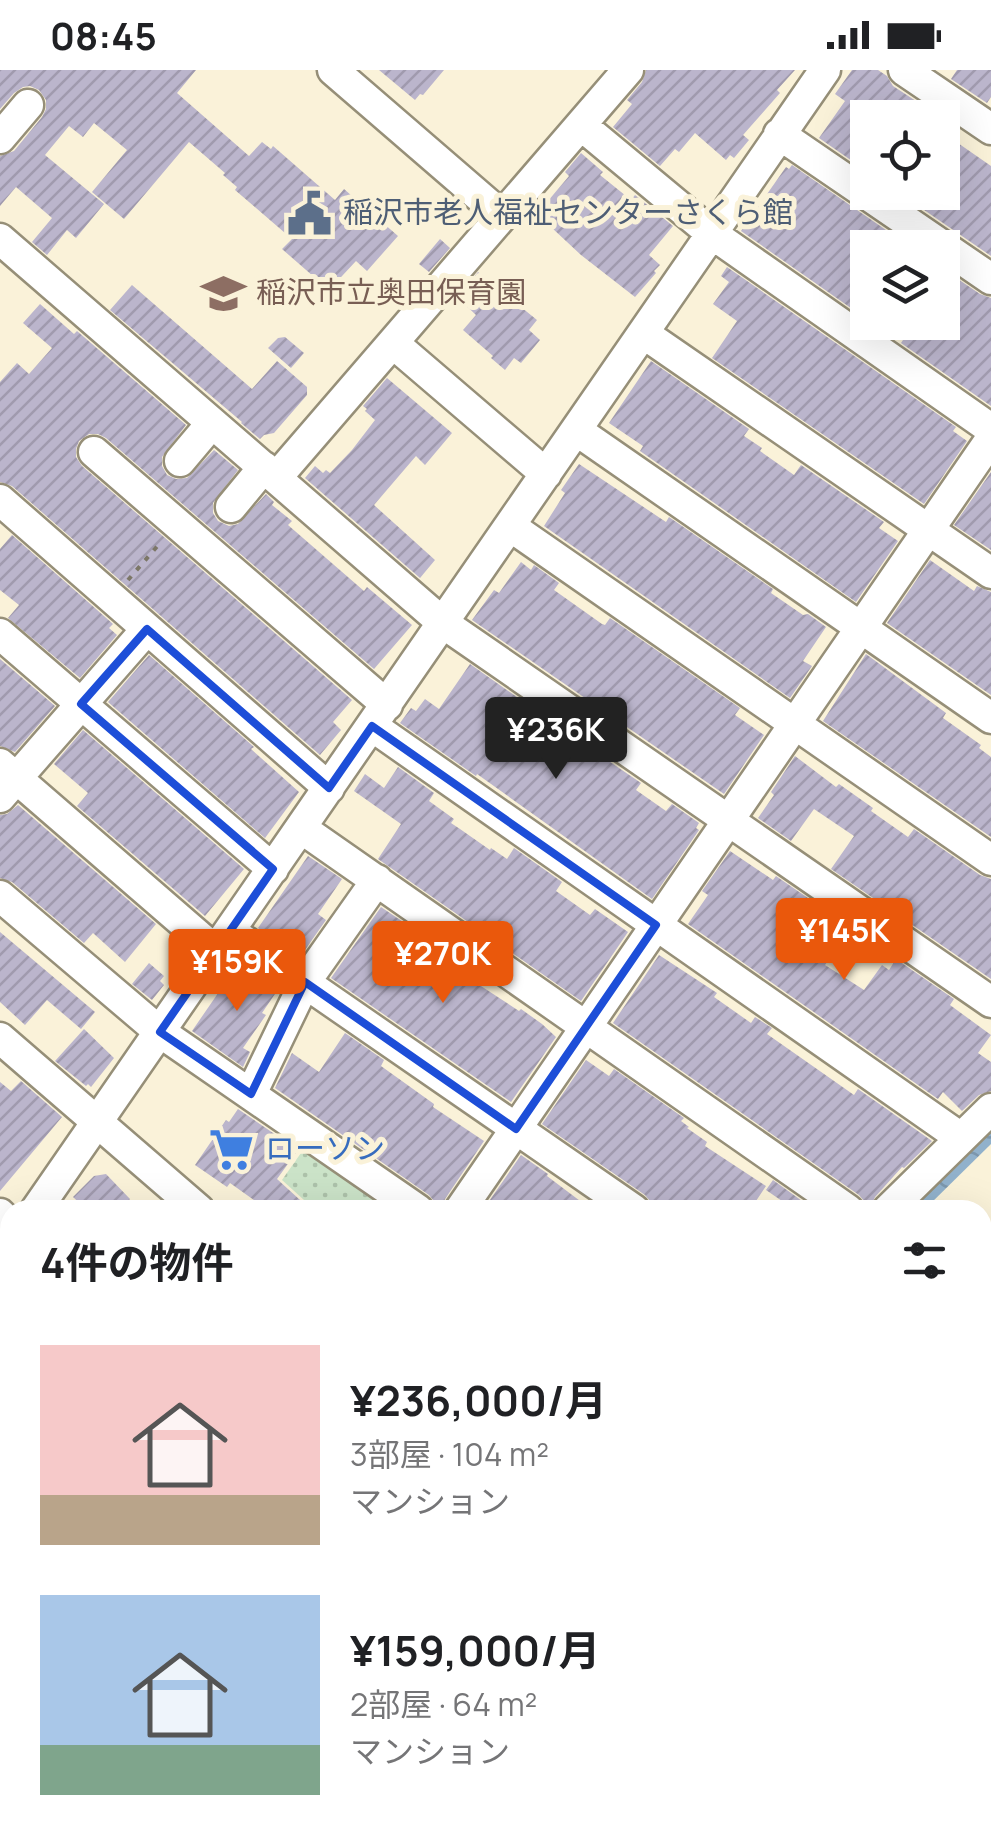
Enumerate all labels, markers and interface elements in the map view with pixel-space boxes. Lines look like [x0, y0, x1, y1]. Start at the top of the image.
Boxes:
text: 08:45 [50, 9, 157, 61]
map controls [850, 100, 960, 340]
button: locate [850, 100, 960, 210]
public building icon: 稲沢市老人福祉センターさくら館 [286, 189, 334, 237]
place label: 稲沢市老人福祉センターさくら館 [343, 191, 793, 232]
button: layers [850, 230, 960, 340]
school or university icon: 稲沢市立奥田保育園 [199, 269, 247, 317]
place label: 稲沢市立奥田保育園 [256, 271, 526, 312]
pin: ¥236K [486, 697, 626, 782]
text: ¥236K [507, 707, 605, 751]
pin: ¥145K [774, 898, 914, 983]
text: ¥145K [798, 908, 890, 952]
pin: ¥270K [373, 921, 513, 1006]
pin: ¥159K [167, 929, 307, 1014]
text: ¥270K [394, 931, 492, 975]
text: ¥159K [191, 939, 283, 983]
supermarket icon: ローソン [208, 1125, 256, 1173]
place label: ローソン [265, 1127, 385, 1168]
text: 4件の物件 [40, 1233, 234, 1291]
icon: filters [897, 1233, 952, 1288]
text: ¥236,000/月 [350, 1371, 607, 1429]
icon: home [120, 1385, 240, 1505]
text: 3部屋 · 104 m² [350, 1432, 549, 1476]
text: マンション [350, 1479, 510, 1523]
text: ¥159,000/月 [350, 1621, 600, 1679]
icon: home [120, 1635, 240, 1755]
text: 2部屋 · 64 m² [350, 1682, 537, 1726]
text: マンション [350, 1729, 510, 1773]

